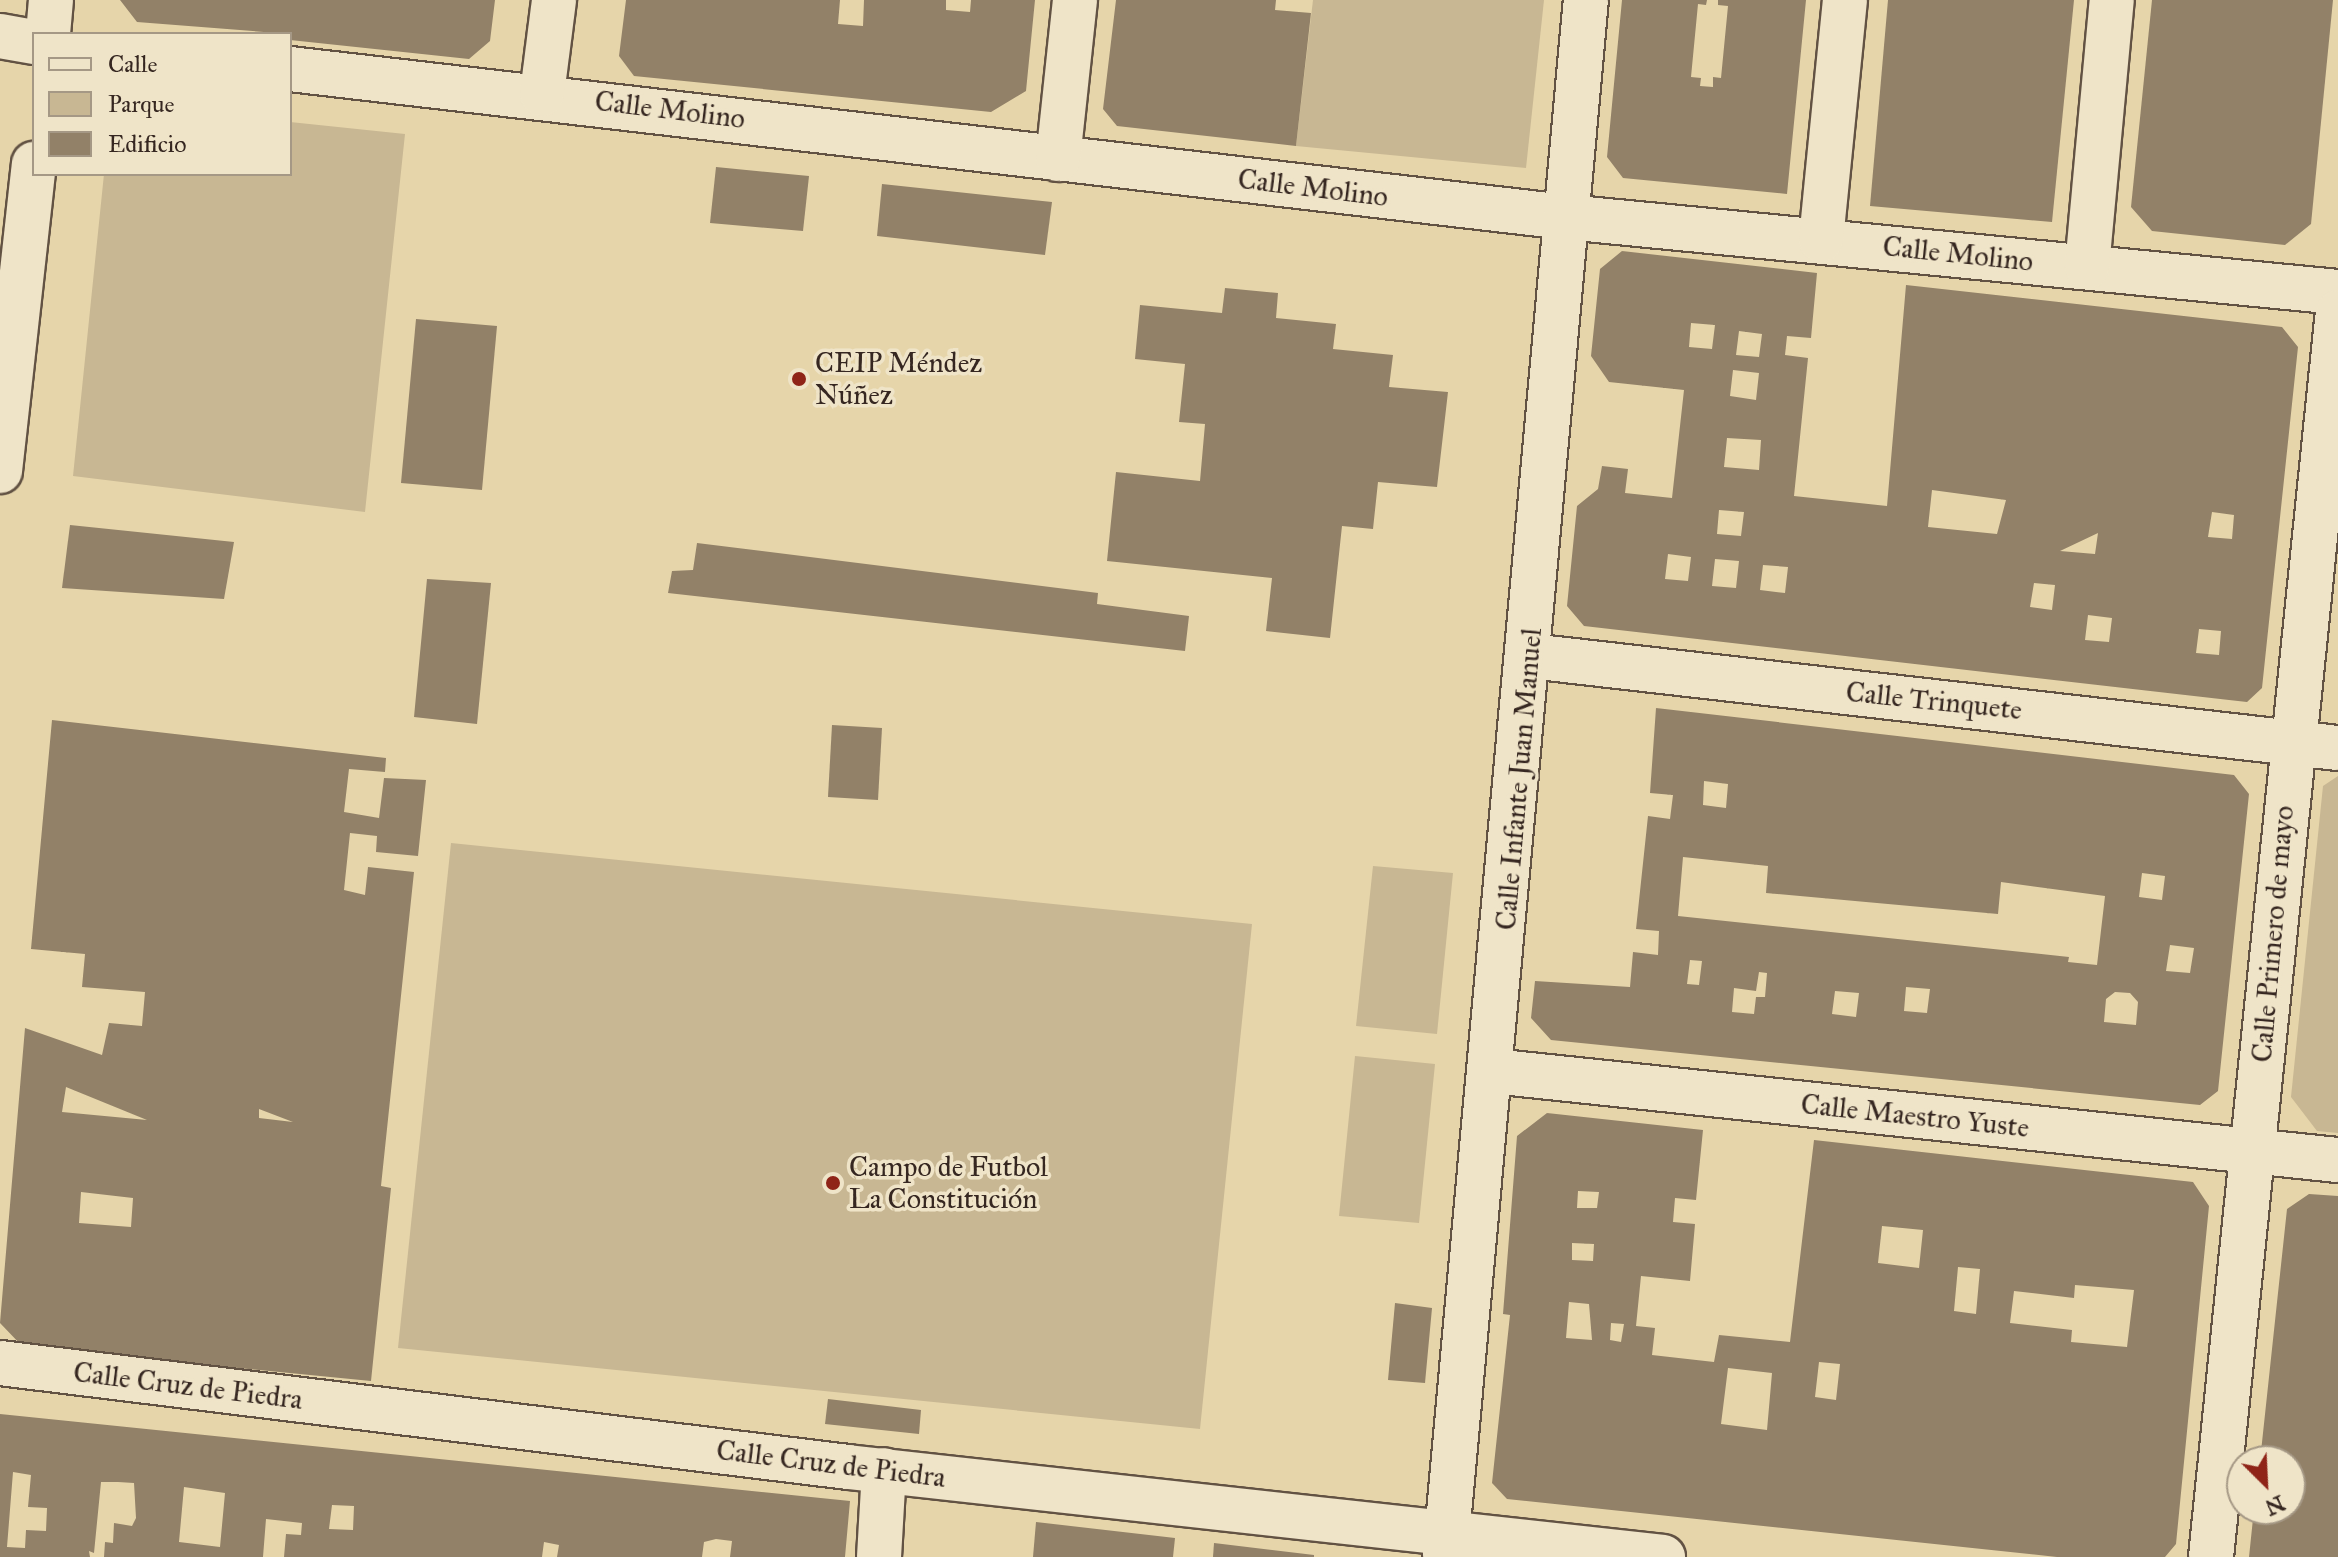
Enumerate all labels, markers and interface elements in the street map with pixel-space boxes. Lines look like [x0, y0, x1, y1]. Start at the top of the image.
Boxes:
legend [32, 32, 292, 176]
text: Calle [108, 49, 157, 79]
street label: Calle Molino [593, 84, 747, 136]
text: Parque [108, 89, 175, 119]
text: Edificio [108, 129, 187, 159]
street label: Calle Molino [1236, 162, 1390, 214]
street label: Calle Molino [1881, 229, 2035, 279]
place label: CEIP Méndez Núñez [815, 346, 982, 412]
marker: CEIP Méndez Núñez [790, 370, 808, 388]
street label: Calle Infante Juan Manuel [1489, 627, 1549, 931]
street label: Calle Trinquete [1844, 675, 2024, 727]
street label: Calle Primero de mayo [2245, 804, 2301, 1064]
street label: Calle Maestro Yuste [1799, 1087, 2031, 1145]
place label: Campo de Futbol La Constitución [849, 1150, 1048, 1216]
marker: Campo de Futbol La Constitución [824, 1174, 842, 1192]
street label: Calle Cruz de Piedra [71, 1355, 305, 1417]
street label: Calle Cruz de Piedra [714, 1433, 948, 1495]
north arrow [2226, 1445, 2306, 1525]
text: N [2261, 1489, 2289, 1522]

